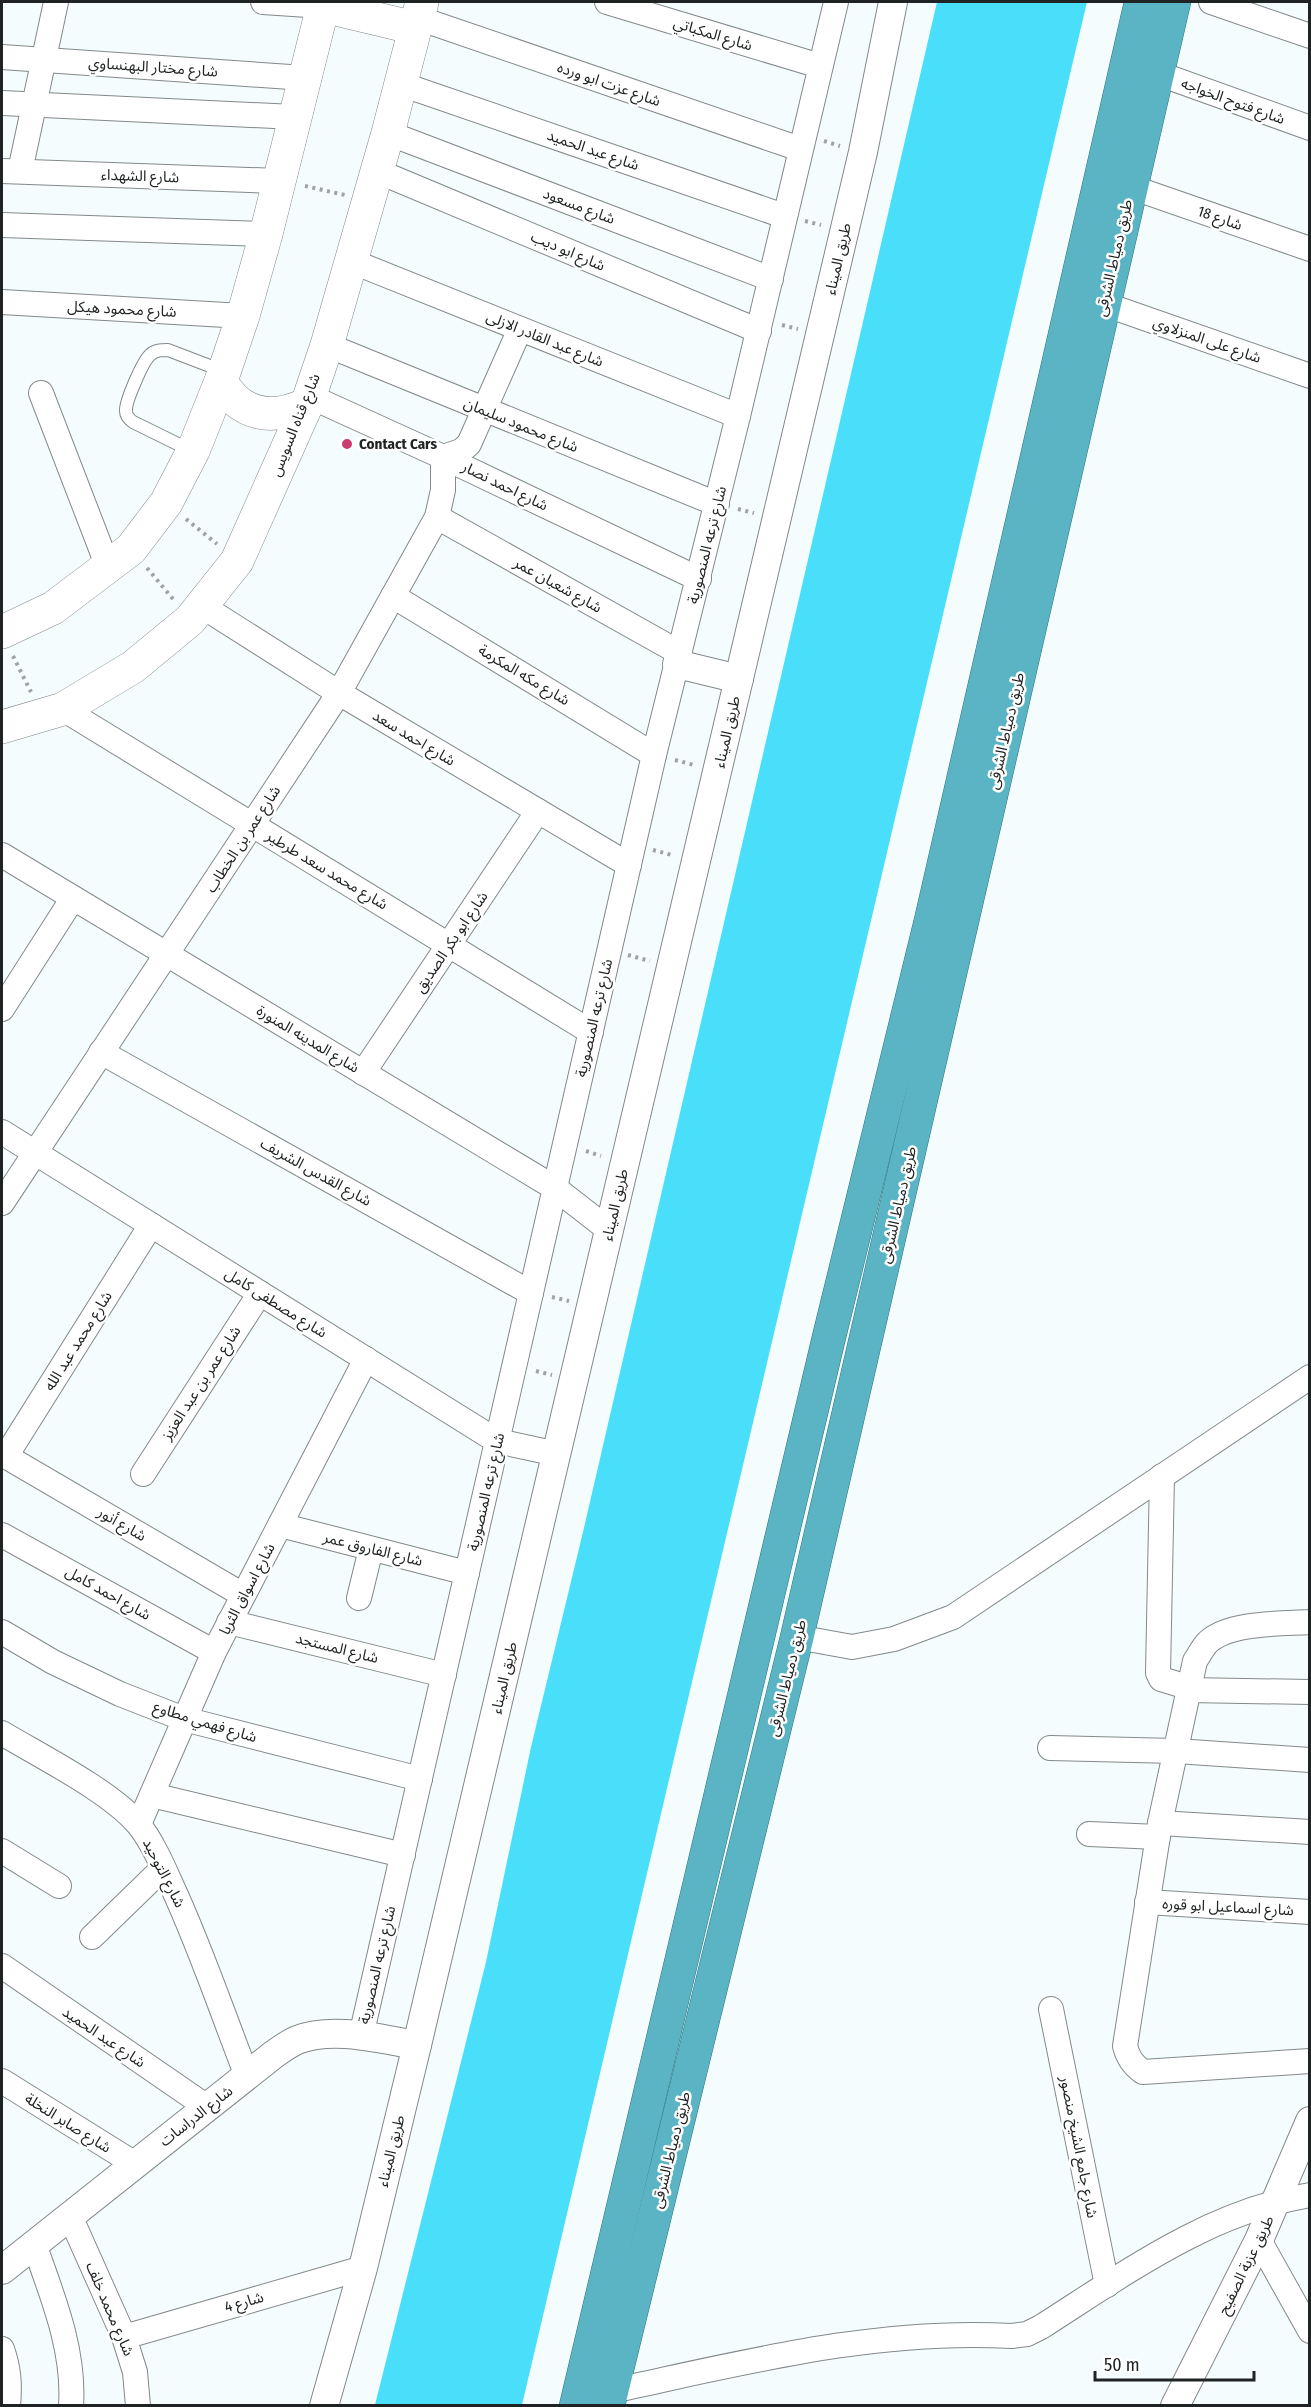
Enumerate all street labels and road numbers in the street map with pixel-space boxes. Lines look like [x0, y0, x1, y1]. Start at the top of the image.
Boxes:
street label: شارع المكباتي [670, 13, 755, 57]
street label: شارع مختار البهنساوي [87, 53, 219, 84]
street label: شارع عزت ابو ورده [554, 58, 663, 113]
street label: شارع فتوح الخواجه [1178, 74, 1288, 131]
street label: شارع عبد الحميد [544, 126, 642, 177]
street label: شارع الشهداء [100, 166, 180, 189]
street label: شارع مسعود [539, 184, 618, 231]
street label: طريق دمياط الشرقى [1092, 198, 1137, 319]
street label: شارع 18 [1194, 202, 1245, 237]
street label: طريق الميناء [821, 221, 856, 297]
street label: شارع ابو ديب [527, 227, 608, 278]
street label: شارع محمود هيكل [67, 297, 177, 324]
street label: شارع عبد القادر الازلى [483, 307, 606, 374]
street label: شارع على المنزلاوي [1150, 313, 1264, 370]
street label: شارع قناه السويس [266, 371, 327, 480]
street label: شارع محمود سليمان [460, 394, 581, 459]
street label: شارع احمد نصار [457, 457, 551, 517]
street label: شارع ترعه المنصورية [684, 484, 733, 606]
street label: شارع شعبان عمر [509, 553, 605, 619]
street label: شارع مكه المكرمة [474, 641, 573, 712]
street label: طريق دمياط الشرقى [984, 671, 1029, 792]
street label: طريق الميناء [710, 694, 745, 770]
street label: شارع احمد سعد [368, 706, 459, 772]
street label: شارع عمر بن الخطاب [202, 782, 287, 897]
street label: شارع محمد سعد طرطير [260, 826, 391, 916]
street label: شارع ابو بكر الصديق [410, 888, 494, 998]
street label: شارع ترعه المنصورية [572, 957, 619, 1079]
street label: شارع المدينه المنورة [252, 1001, 363, 1079]
street label: شارع القدس الشريف [256, 1134, 375, 1213]
street label: طريق دمياط الشرقى [876, 1145, 921, 1266]
street label: طريق الميناء [598, 1167, 633, 1243]
street label: شارع مصطفى كامل [220, 1264, 331, 1344]
street label: شارع محمد عبد الله [40, 1288, 118, 1396]
street label: شارع عمر بن عبد العزيز [157, 1322, 247, 1446]
street label: شارع ترعه المنصورية [464, 1431, 511, 1553]
street label: شارع أنور [92, 1502, 150, 1548]
street label: شارع الفاروق عمر [320, 1528, 425, 1573]
street label: شارع اسواق الثريا [215, 1540, 281, 1639]
street label: شارع احمد كامل [61, 1562, 154, 1627]
street label: طريق دمياط الشرقى [764, 1618, 811, 1738]
street label: شارع المستجد [293, 1629, 381, 1670]
street label: طريق الميناء [487, 1640, 522, 1716]
street label: شارع فهمي مطاوع [150, 1698, 259, 1749]
street label: شارع التوحيد [136, 1835, 189, 1912]
street label: شارع اسماعيل ابو قوره [1162, 1895, 1294, 1922]
street label: شارع ترعه المنصورية [355, 1904, 402, 2026]
street label: شارع عبد الحميد [57, 2003, 149, 2074]
street label: شارع جامع الشيخ منصور [1053, 2074, 1102, 2220]
street label: شارع الدراسات [156, 2082, 238, 2153]
street label: شارع صابر النخلة [20, 2089, 115, 2159]
street label: طريق دمياط الشرقى [648, 2090, 695, 2210]
street label: طريق الميناء [373, 2113, 410, 2189]
street label: طريق عزبة الصفيح [1214, 2212, 1280, 2319]
street label: شارع محمد خلف [79, 2259, 138, 2360]
street label: شارع 4 [222, 2288, 267, 2319]

